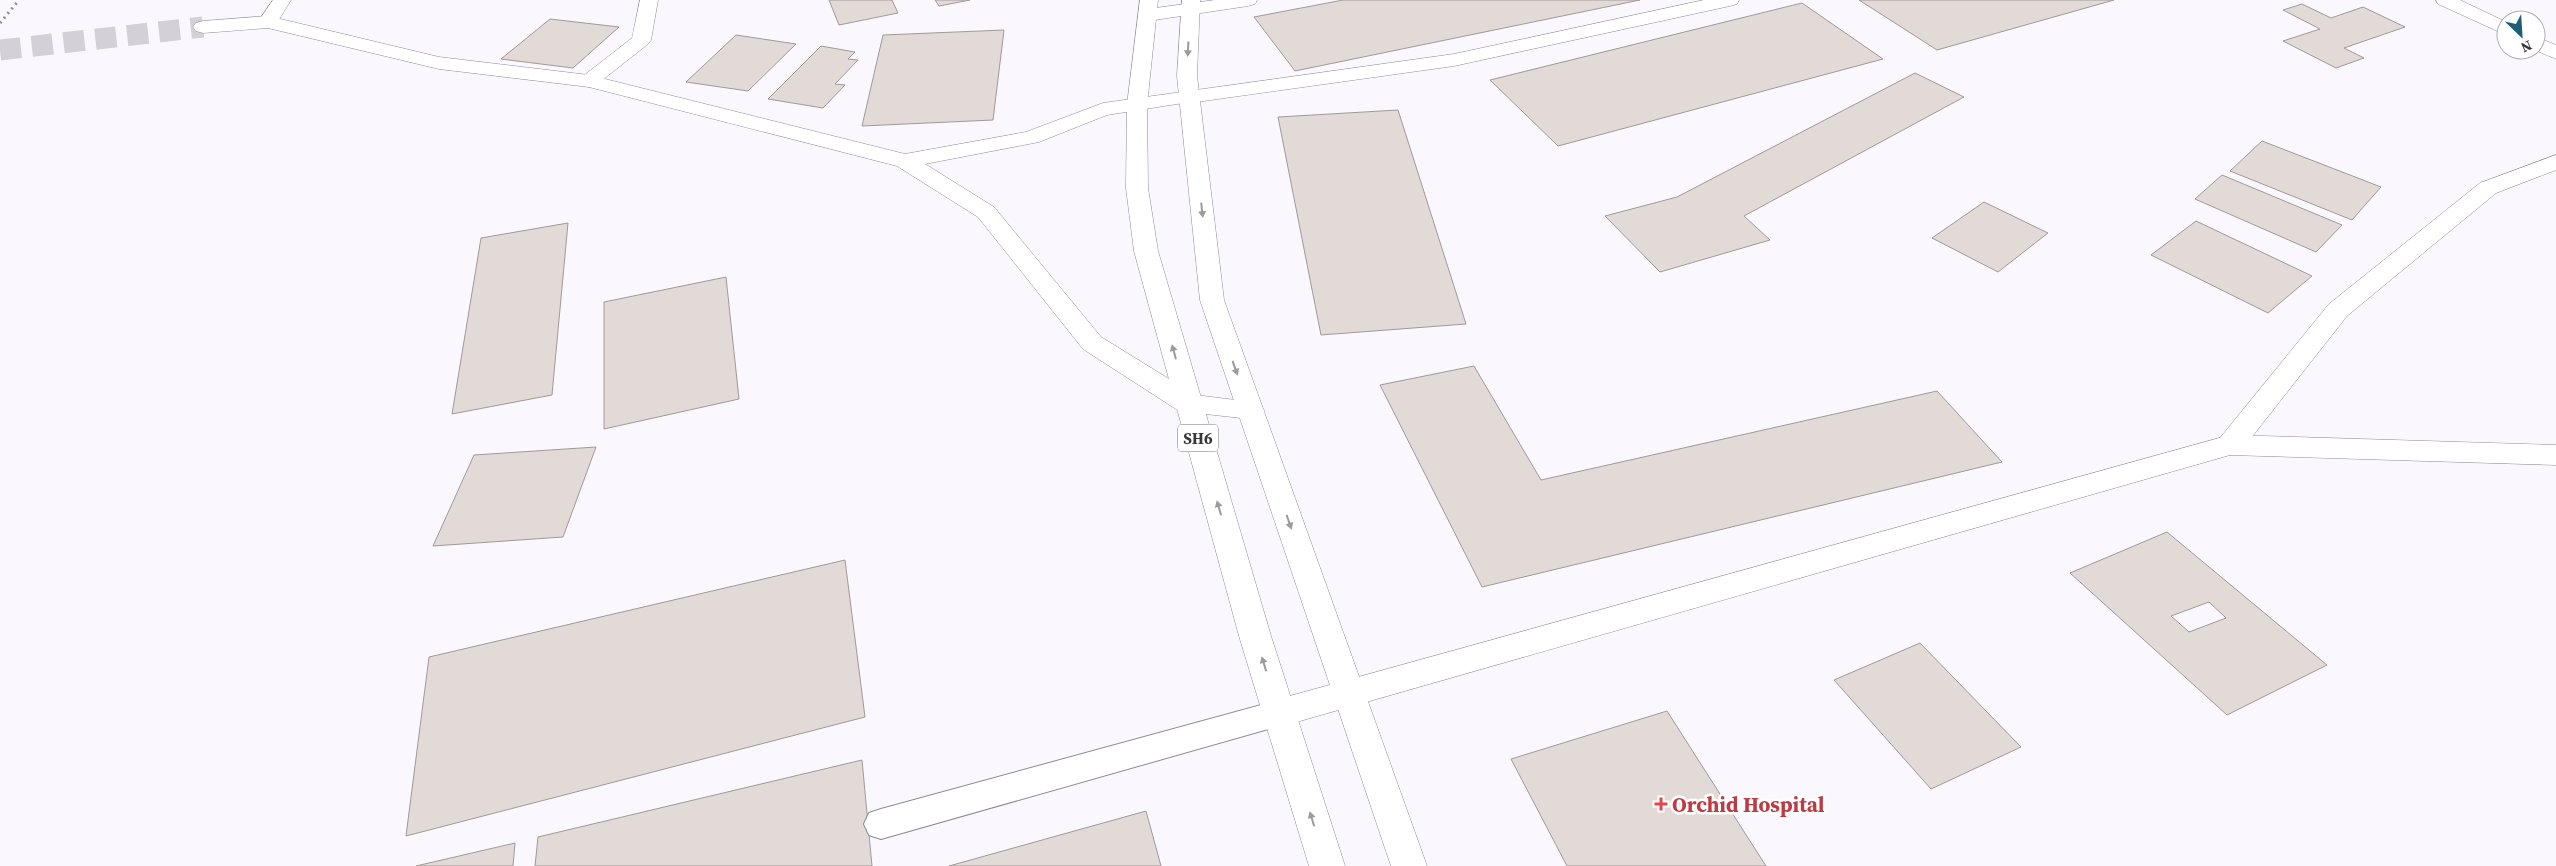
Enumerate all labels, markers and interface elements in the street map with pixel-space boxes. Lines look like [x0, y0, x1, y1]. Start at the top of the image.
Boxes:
north arrow [2496, 10, 2546, 60]
text: N [2518, 36, 2535, 58]
one-way arrow [1184, 41, 1192, 57]
one-way arrow [1198, 203, 1206, 219]
one-way arrow [1170, 344, 1178, 359]
one-way arrow [1232, 361, 1239, 376]
road number: SH6 [1178, 424, 1218, 452]
one-way arrow [1214, 501, 1222, 516]
one-way arrow [1286, 514, 1293, 529]
one-way arrow [1260, 657, 1268, 672]
place label: Orchid Hospital [1672, 790, 1825, 819]
marker: Orchid Hospital [1654, 797, 1668, 811]
one-way arrow [1308, 812, 1316, 827]

